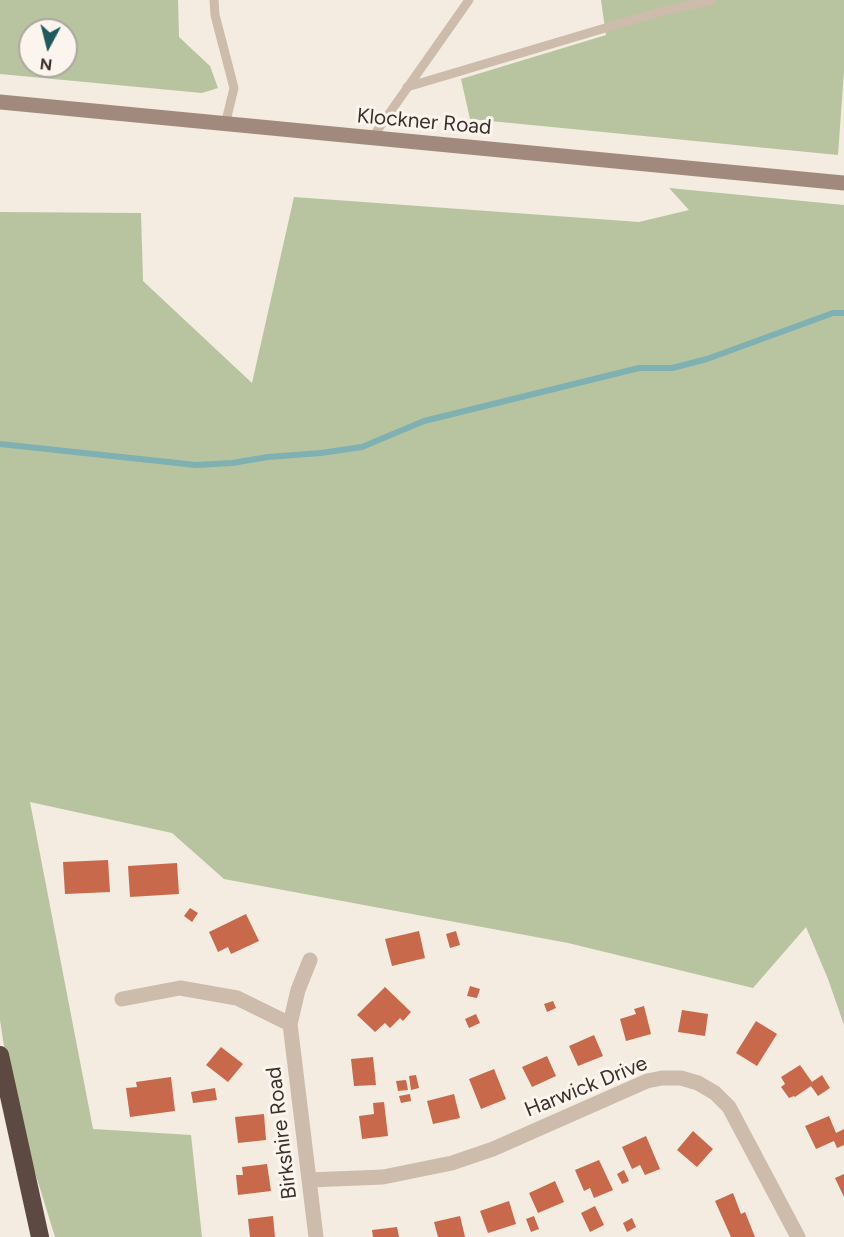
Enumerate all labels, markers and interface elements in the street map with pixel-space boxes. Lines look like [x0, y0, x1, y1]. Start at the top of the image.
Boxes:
north arrow [18, 18, 78, 78]
text: N [39, 54, 53, 75]
street label: Klockner Road [356, 104, 492, 140]
street label: Harwick Drive [521, 1051, 651, 1123]
street label: Birkshire Road [261, 1065, 303, 1201]

